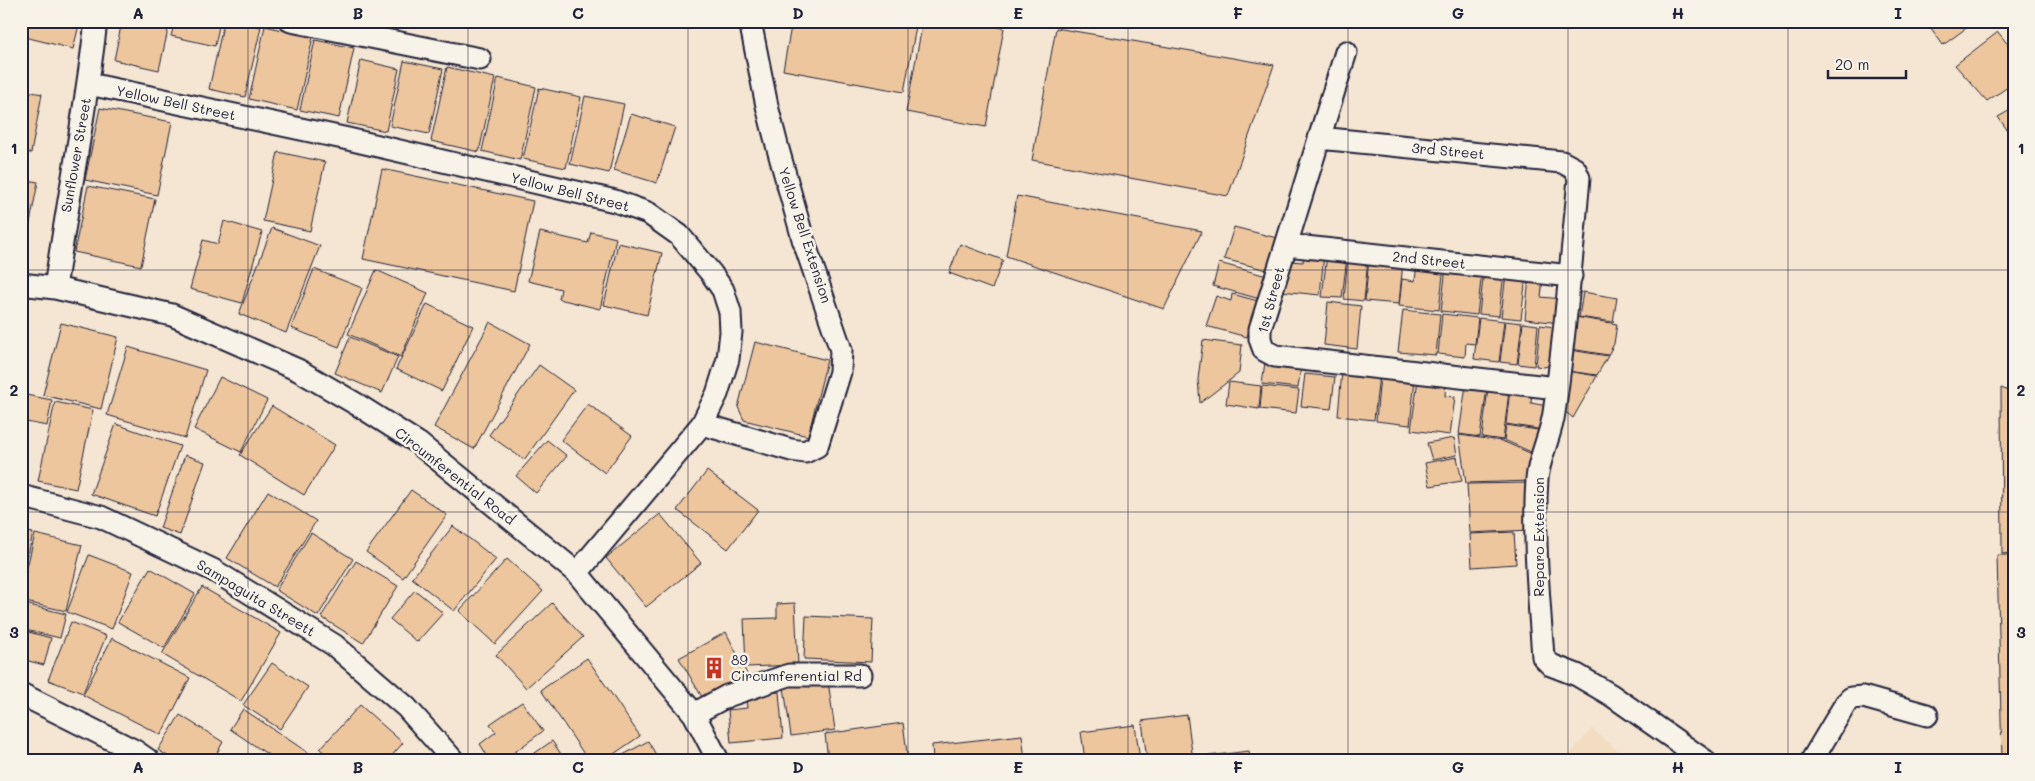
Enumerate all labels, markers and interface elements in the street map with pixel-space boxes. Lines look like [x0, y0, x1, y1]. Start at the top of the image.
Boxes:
text: A [132, 2, 144, 23]
text: B [353, 2, 363, 23]
text: C [572, 2, 584, 23]
text: D [792, 2, 804, 23]
text: E [1013, 2, 1023, 23]
text: F [1233, 2, 1243, 23]
text: G [1452, 2, 1464, 23]
text: H [1672, 2, 1684, 23]
text: I [1894, 2, 1902, 23]
scale bar [1828, 48, 1905, 80]
text: 20 m [1835, 54, 1869, 74]
street label: Yellow Bell Street [114, 81, 238, 124]
street label: Sunflower Street [56, 96, 95, 214]
text: 1 [10, 137, 18, 158]
text: 1 [2017, 137, 2025, 158]
street label: 3rd Street [1411, 138, 1485, 163]
street label: Yellow Bell Extension [774, 164, 836, 305]
street label: Yellow Bell Street [509, 168, 632, 215]
street label: 2nd Street [1392, 246, 1467, 273]
street label: 1st Street [1253, 264, 1289, 335]
text: 2 [10, 379, 19, 400]
text: 2 [2017, 379, 2026, 400]
street label: Circumferential Road [391, 423, 520, 529]
street label: Reparo Extension [1529, 477, 1548, 597]
street label: Sampaguita Streett [193, 555, 319, 641]
text: 3 [9, 621, 19, 642]
text: 3 [2016, 621, 2026, 642]
place label: 89 Circumferential Rd [731, 650, 862, 685]
building icon: 89 Circumferential Rd [701, 655, 727, 681]
text: A [132, 756, 144, 777]
text: B [353, 756, 363, 777]
text: C [572, 756, 584, 777]
text: D [792, 756, 804, 777]
text: E [1013, 756, 1023, 777]
text: F [1233, 756, 1243, 777]
text: G [1452, 756, 1464, 777]
text: H [1672, 756, 1684, 777]
text: I [1894, 756, 1902, 777]

